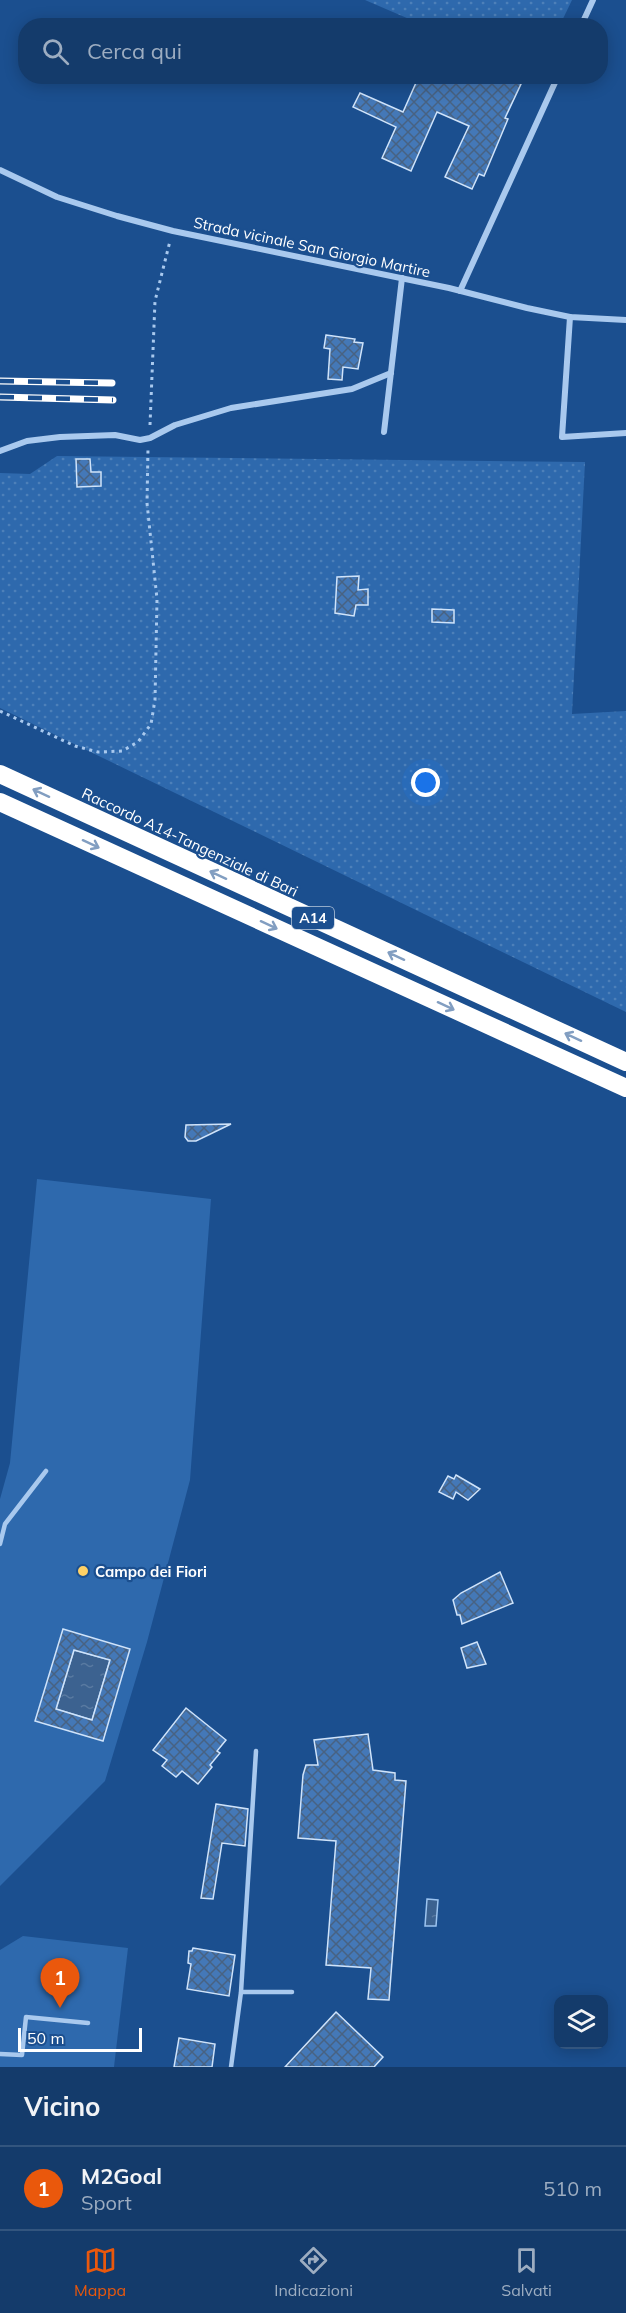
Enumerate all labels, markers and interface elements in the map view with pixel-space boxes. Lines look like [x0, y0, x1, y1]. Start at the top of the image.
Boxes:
search box [18, 18, 608, 84]
icon: search [39, 35, 72, 68]
text: Cerca qui [87, 37, 182, 65]
street label: Strada vicinale San Giorgio Martire [192, 213, 432, 281]
your location [411, 768, 440, 797]
street label: Raccordo A14-Tangenziale di Bari [79, 783, 301, 901]
one-way arrow [33, 787, 51, 799]
one-way arrow [82, 838, 100, 850]
one-way arrow [210, 868, 228, 880]
road number: A14 [292, 907, 334, 929]
one-way arrow [259, 919, 277, 931]
one-way arrow [387, 950, 405, 961]
one-way arrow [437, 1000, 455, 1012]
one-way arrow [564, 1031, 582, 1043]
place label: Campo dei Fiori [95, 1562, 207, 1581]
marker: Campo dei Fiori [76, 1564, 90, 1578]
pin: 1 [40, 1958, 80, 2008]
map controls [554, 1995, 608, 2049]
button: layers [554, 1995, 608, 2049]
scale bar [18, 2025, 142, 2052]
text: 50 m [27, 2028, 64, 2048]
text: Vicino [24, 2090, 101, 2123]
text: M2Goal [81, 2162, 162, 2190]
text: 1 [38, 2176, 50, 2201]
text: 510 m [543, 2176, 602, 2201]
text: Sport [81, 2190, 132, 2215]
tab: Mappa [74, 2244, 126, 2300]
tab: Indicazioni [274, 2244, 353, 2300]
tab: Salvati [501, 2244, 552, 2300]

